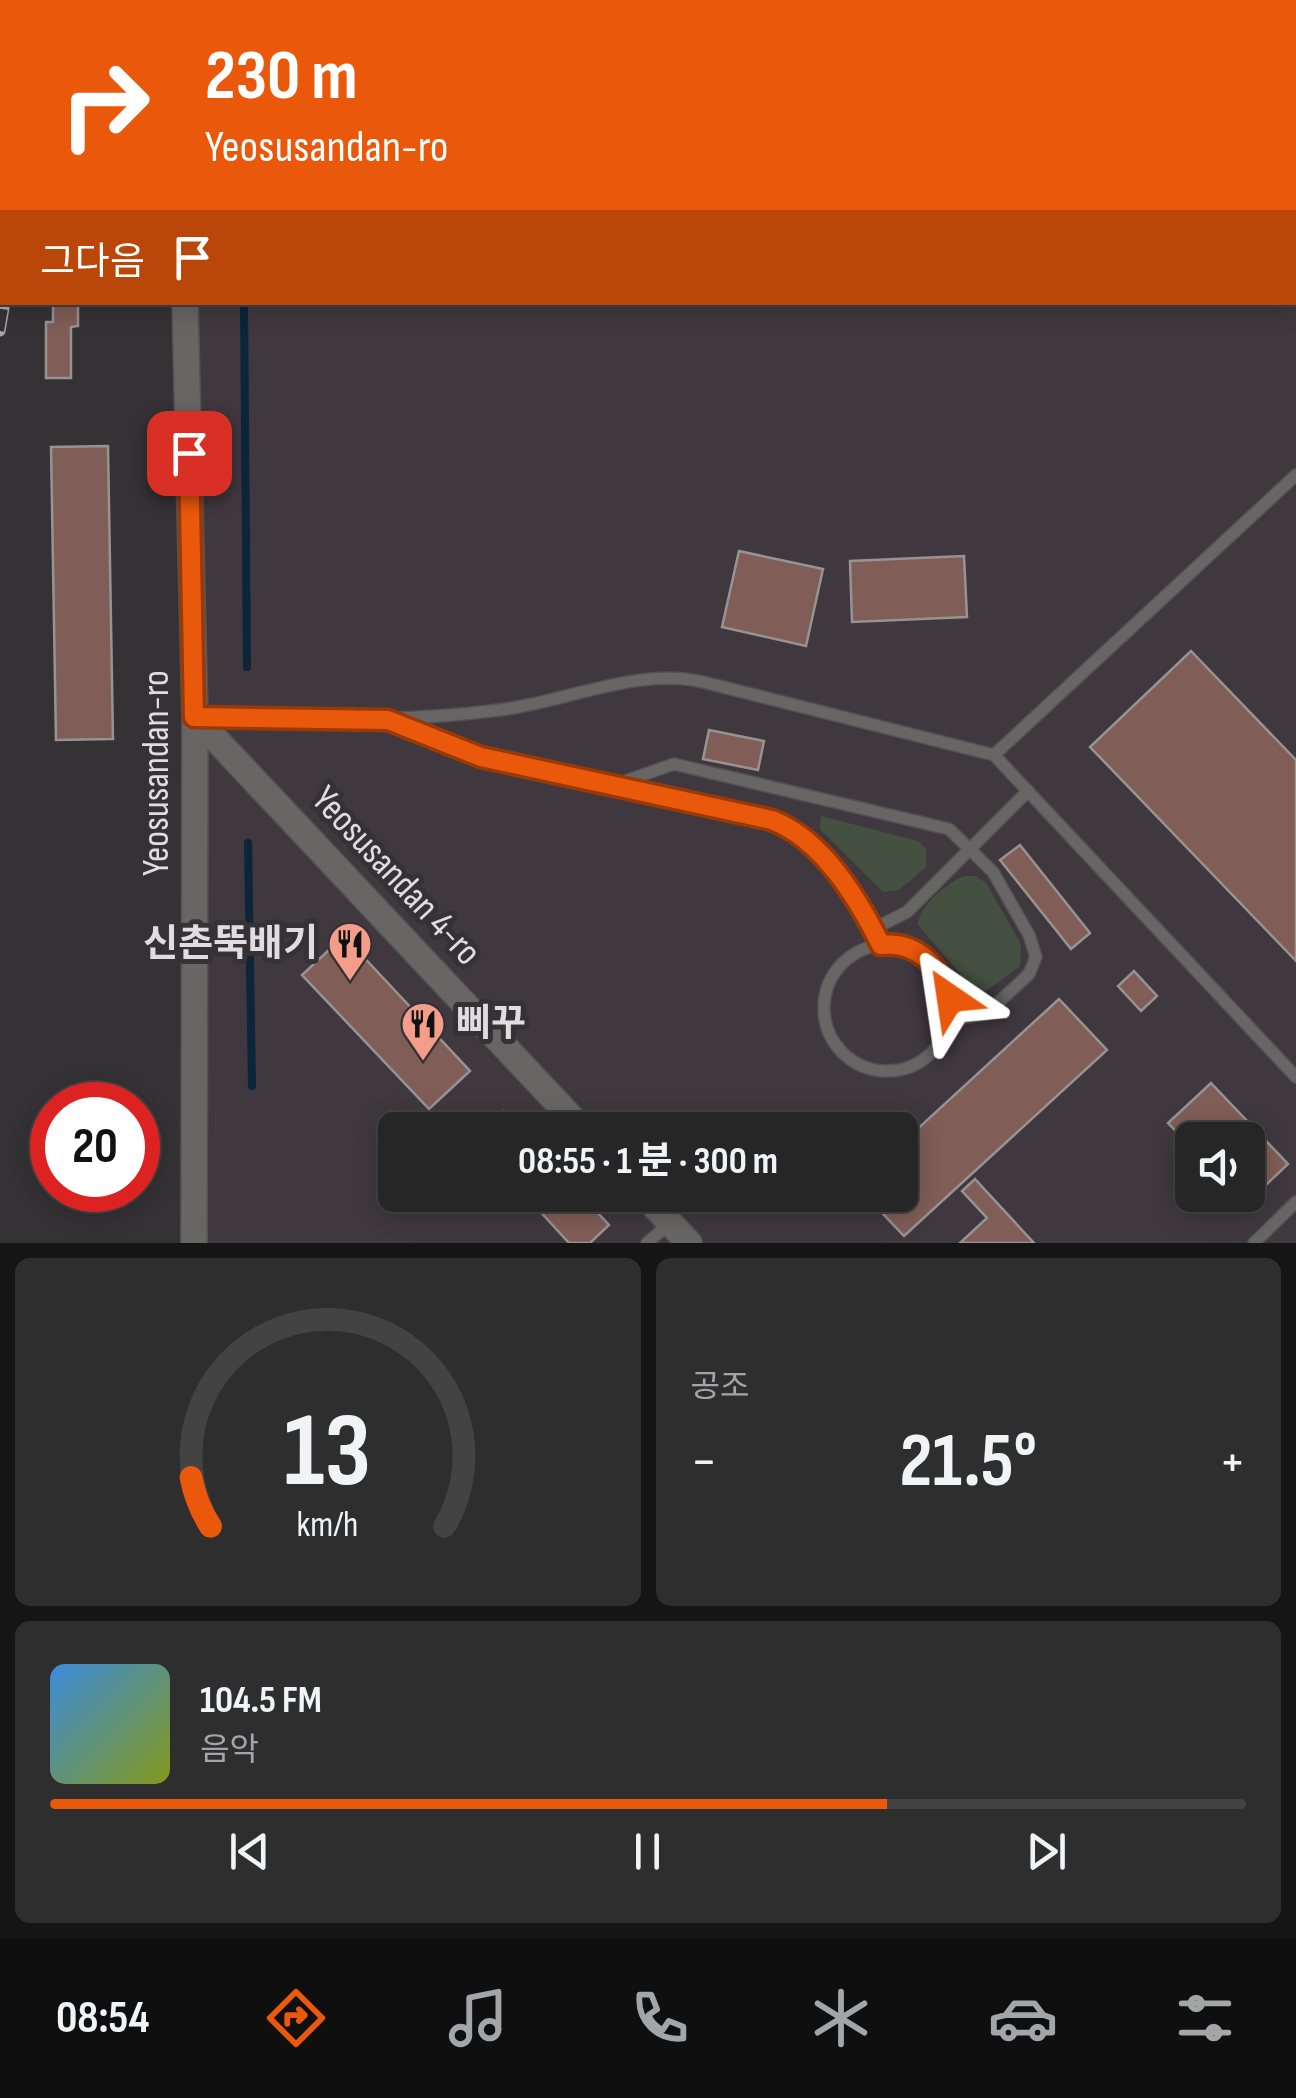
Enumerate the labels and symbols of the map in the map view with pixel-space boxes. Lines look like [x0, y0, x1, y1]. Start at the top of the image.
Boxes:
pin [147, 411, 232, 496]
street label: Yeosusandan-ro [134, 670, 179, 876]
street label: Yeosusandan 4-ro [302, 777, 490, 975]
restaurant icon: 신촌뚝배기 [327, 921, 373, 982]
place label: 신촌뚝배기 [143, 922, 318, 967]
position arrow [898, 946, 1002, 1050]
restaurant icon: 삐꾸 [400, 1001, 446, 1062]
place label: 삐꾸 [456, 1002, 526, 1047]
speed limit sign: 20 [30, 1082, 160, 1212]

